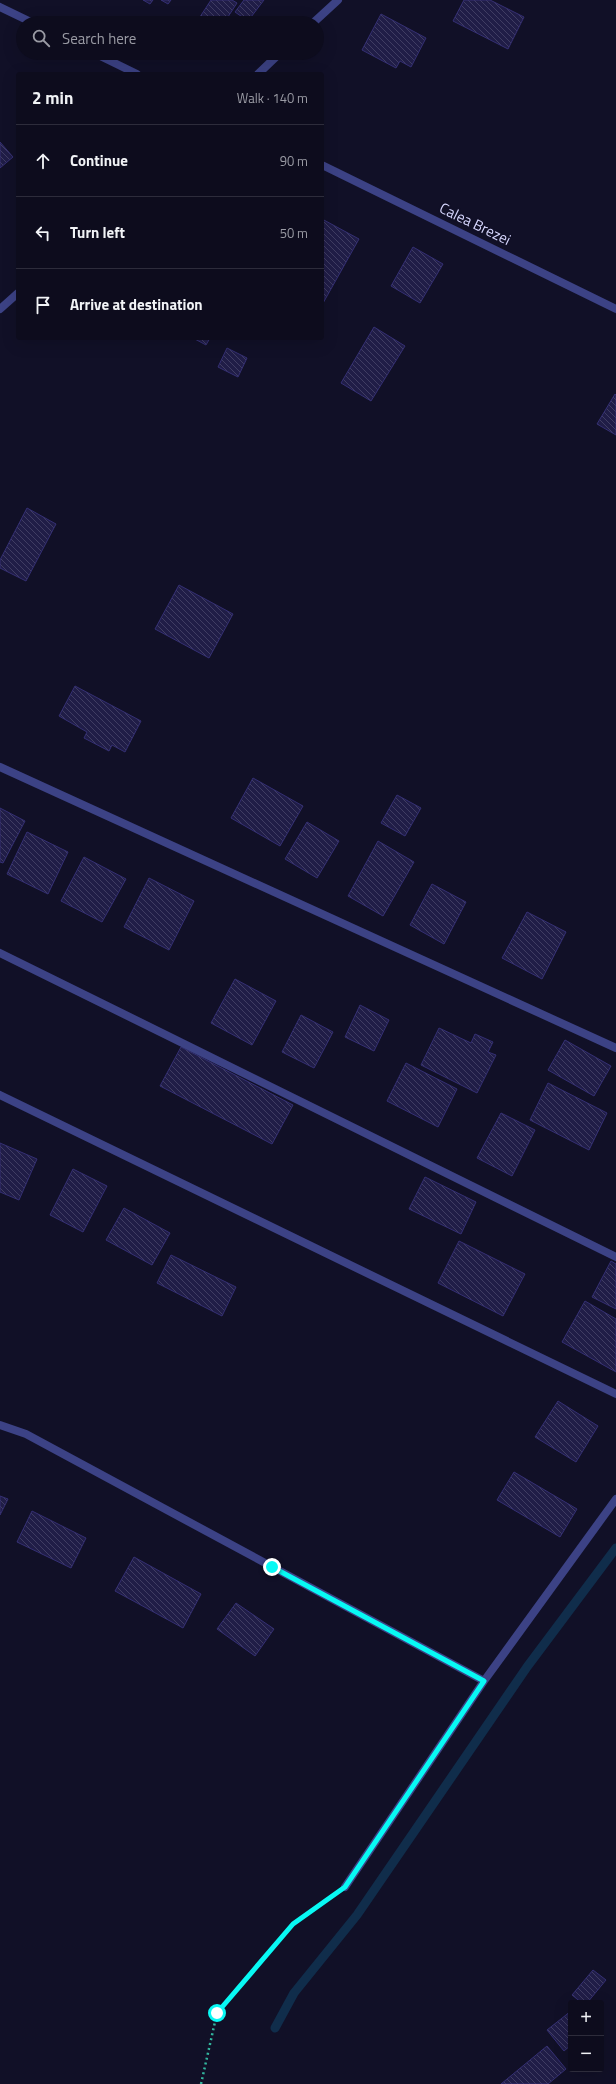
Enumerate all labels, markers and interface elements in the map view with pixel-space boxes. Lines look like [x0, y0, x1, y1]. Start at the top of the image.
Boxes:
search box [16, 16, 324, 60]
icon: search [30, 27, 52, 49]
text: Search here [62, 27, 136, 50]
text: 2 min [32, 85, 73, 111]
text: Walk · 140 m [237, 88, 308, 108]
text: Continue [70, 149, 128, 172]
icon: ahead [32, 150, 54, 172]
text: 90 m [280, 151, 308, 171]
street label: Calea Brezei [436, 196, 515, 251]
text: Turn left [70, 221, 125, 244]
icon: left [32, 222, 54, 244]
text: 50 m [280, 223, 308, 243]
text: Arrive at destination [70, 293, 203, 316]
icon: arrive [32, 294, 54, 316]
route end [263, 1558, 281, 1576]
map controls [568, 2000, 604, 2072]
button: + [568, 2000, 604, 2036]
route start [208, 2004, 226, 2022]
button: − [568, 2036, 604, 2072]

